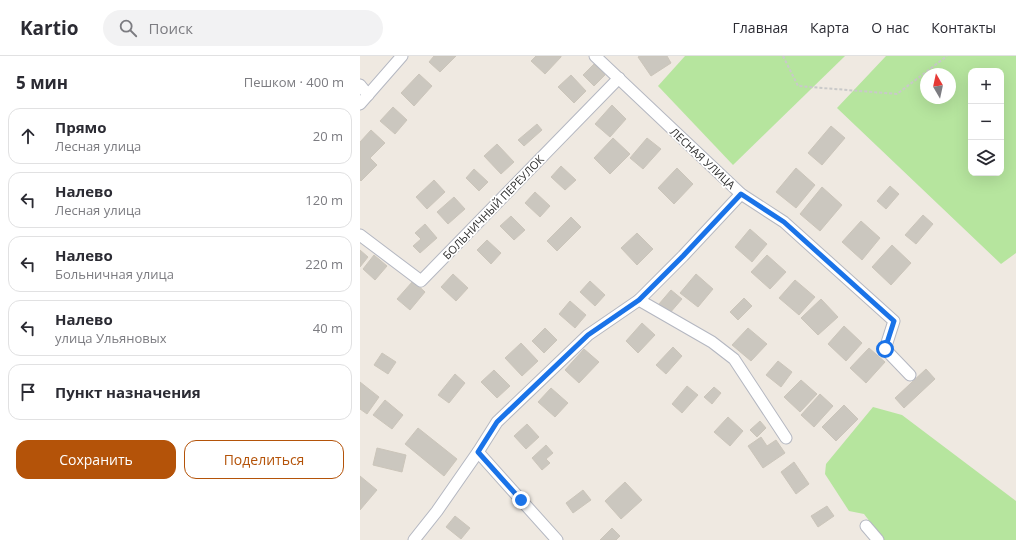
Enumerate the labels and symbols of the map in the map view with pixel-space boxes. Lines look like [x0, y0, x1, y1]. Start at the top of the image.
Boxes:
north arrow [920, 68, 956, 104]
street label: ЛЕСНАЯ УЛИЦА [667, 124, 739, 192]
street label: БОЛЬНИЧНЫЙ ПЕРЕУЛОК [439, 151, 547, 262]
route start [876, 340, 894, 358]
route end [512, 491, 530, 509]

